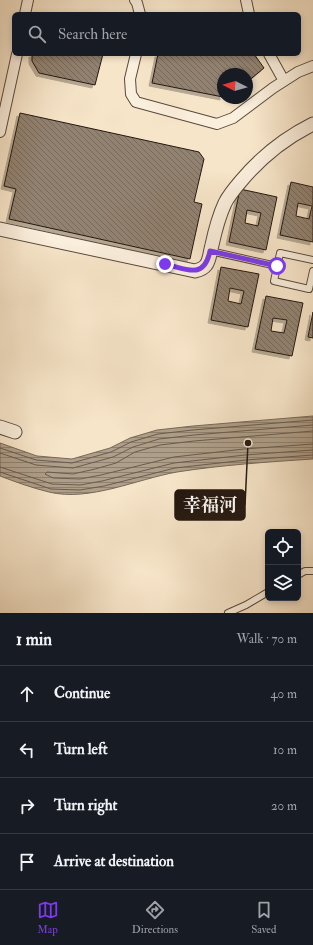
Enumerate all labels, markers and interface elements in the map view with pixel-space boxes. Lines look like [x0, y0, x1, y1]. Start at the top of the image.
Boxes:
search box [12, 12, 301, 56]
icon: search [26, 23, 48, 45]
text: Search here [58, 25, 127, 44]
north arrow [217, 68, 253, 104]
route end [156, 255, 174, 273]
route start [268, 257, 286, 275]
callout: 幸福河 [175, 490, 245, 520]
text: 幸福河 [183, 494, 237, 517]
map controls [265, 529, 301, 601]
button: locate [265, 529, 301, 565]
button: layers [265, 565, 301, 601]
text: 1 min [16, 629, 52, 650]
text: Walk · 70 m [237, 631, 297, 647]
icon: ahead [16, 683, 38, 705]
text: Continue [54, 684, 110, 703]
text: 40 m [271, 686, 297, 702]
icon: left [16, 739, 38, 761]
text: Turn left [54, 740, 108, 759]
text: 10 m [273, 742, 297, 758]
icon: right [16, 795, 38, 817]
text: Turn right [54, 796, 117, 815]
text: 20 m [271, 798, 297, 814]
icon: arrive [16, 851, 38, 873]
text: Arrive at destination [54, 852, 174, 871]
tab: Map [37, 899, 59, 936]
tab: Directions [132, 899, 178, 936]
tab: Saved [251, 899, 276, 936]

